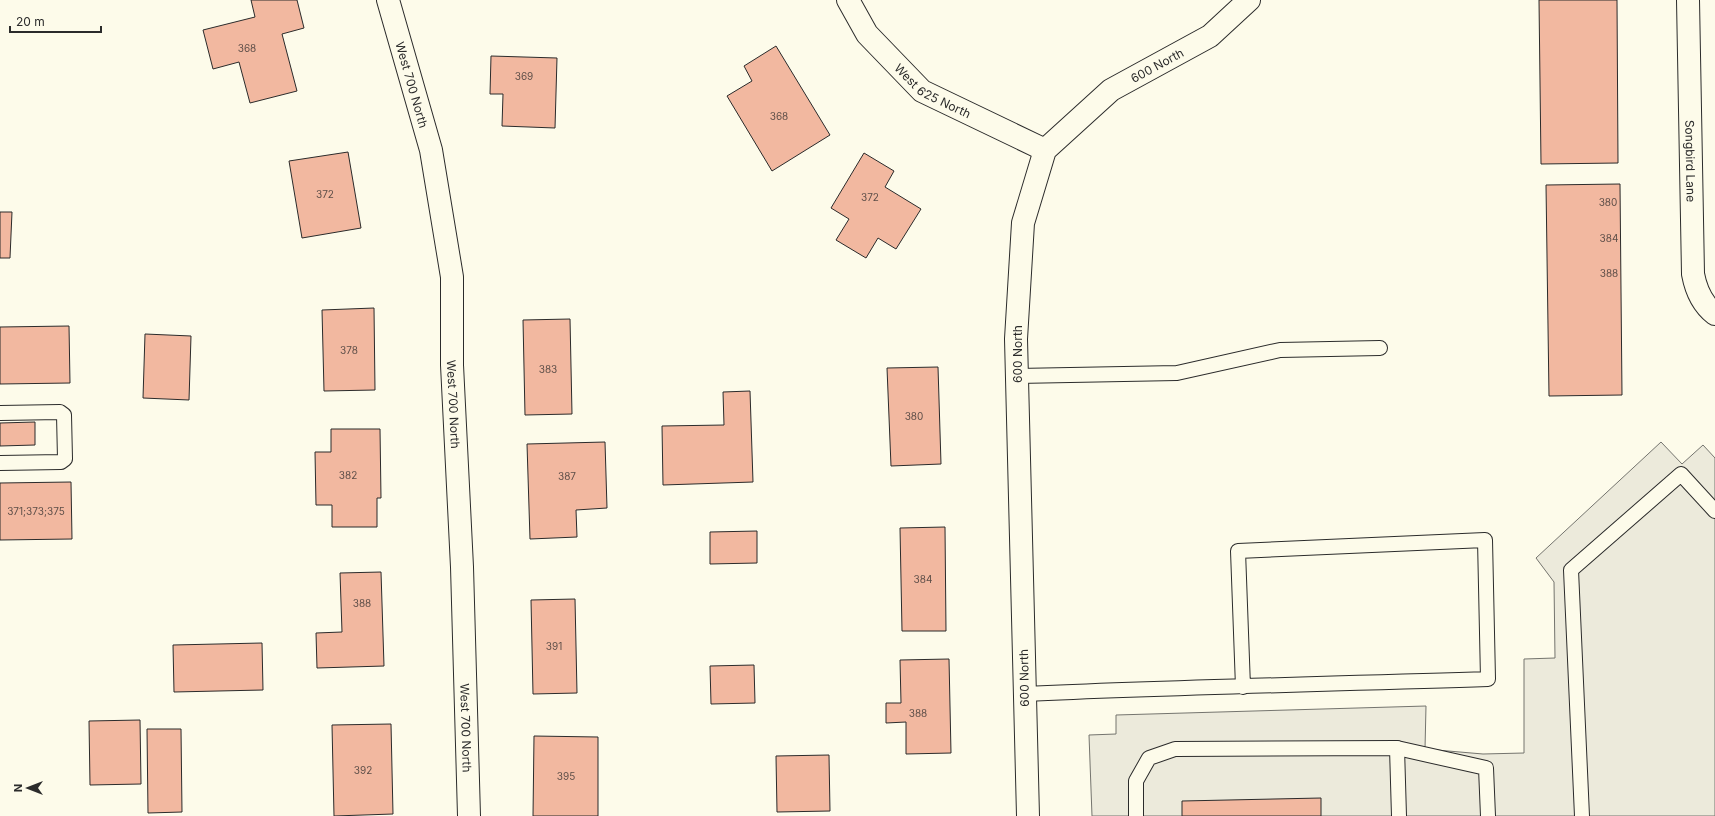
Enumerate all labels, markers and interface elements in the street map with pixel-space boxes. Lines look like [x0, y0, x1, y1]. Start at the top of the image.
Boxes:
scale bar [10, 8, 101, 34]
text: 20 m [16, 14, 45, 29]
street label: West 700 North [393, 40, 432, 129]
house number: 368 [238, 42, 256, 54]
street label: 600 North [1128, 45, 1186, 85]
street label: West 625 North [892, 60, 973, 121]
house number: 369 [515, 70, 533, 82]
house number: 368 [770, 110, 788, 122]
street label: Songbird Lane [1683, 120, 1699, 202]
house number: 372 [316, 188, 334, 200]
house number: 372 [861, 191, 879, 203]
house number: 380 [1599, 196, 1617, 208]
house number: 384 [1600, 232, 1618, 244]
house number: 388 [1600, 267, 1618, 279]
street label: 600 North [1010, 325, 1025, 383]
house number: 378 [340, 344, 358, 356]
street label: West 700 North [444, 359, 464, 449]
house number: 383 [539, 363, 557, 375]
house number: 380 [905, 410, 923, 422]
house number: 382 [339, 469, 357, 481]
house number: 387 [558, 470, 576, 482]
house number: 371;373;375 [7, 505, 65, 517]
house number: 384 [914, 573, 932, 585]
house number: 388 [353, 597, 371, 609]
house number: 391 [546, 640, 562, 652]
street label: 600 North [1016, 649, 1032, 707]
street label: West 700 North [458, 683, 475, 773]
house number: 388 [909, 707, 927, 719]
house number: 392 [354, 764, 372, 776]
north arrow [8, 768, 48, 808]
house number: 395 [557, 770, 575, 782]
text: N [11, 784, 25, 792]

